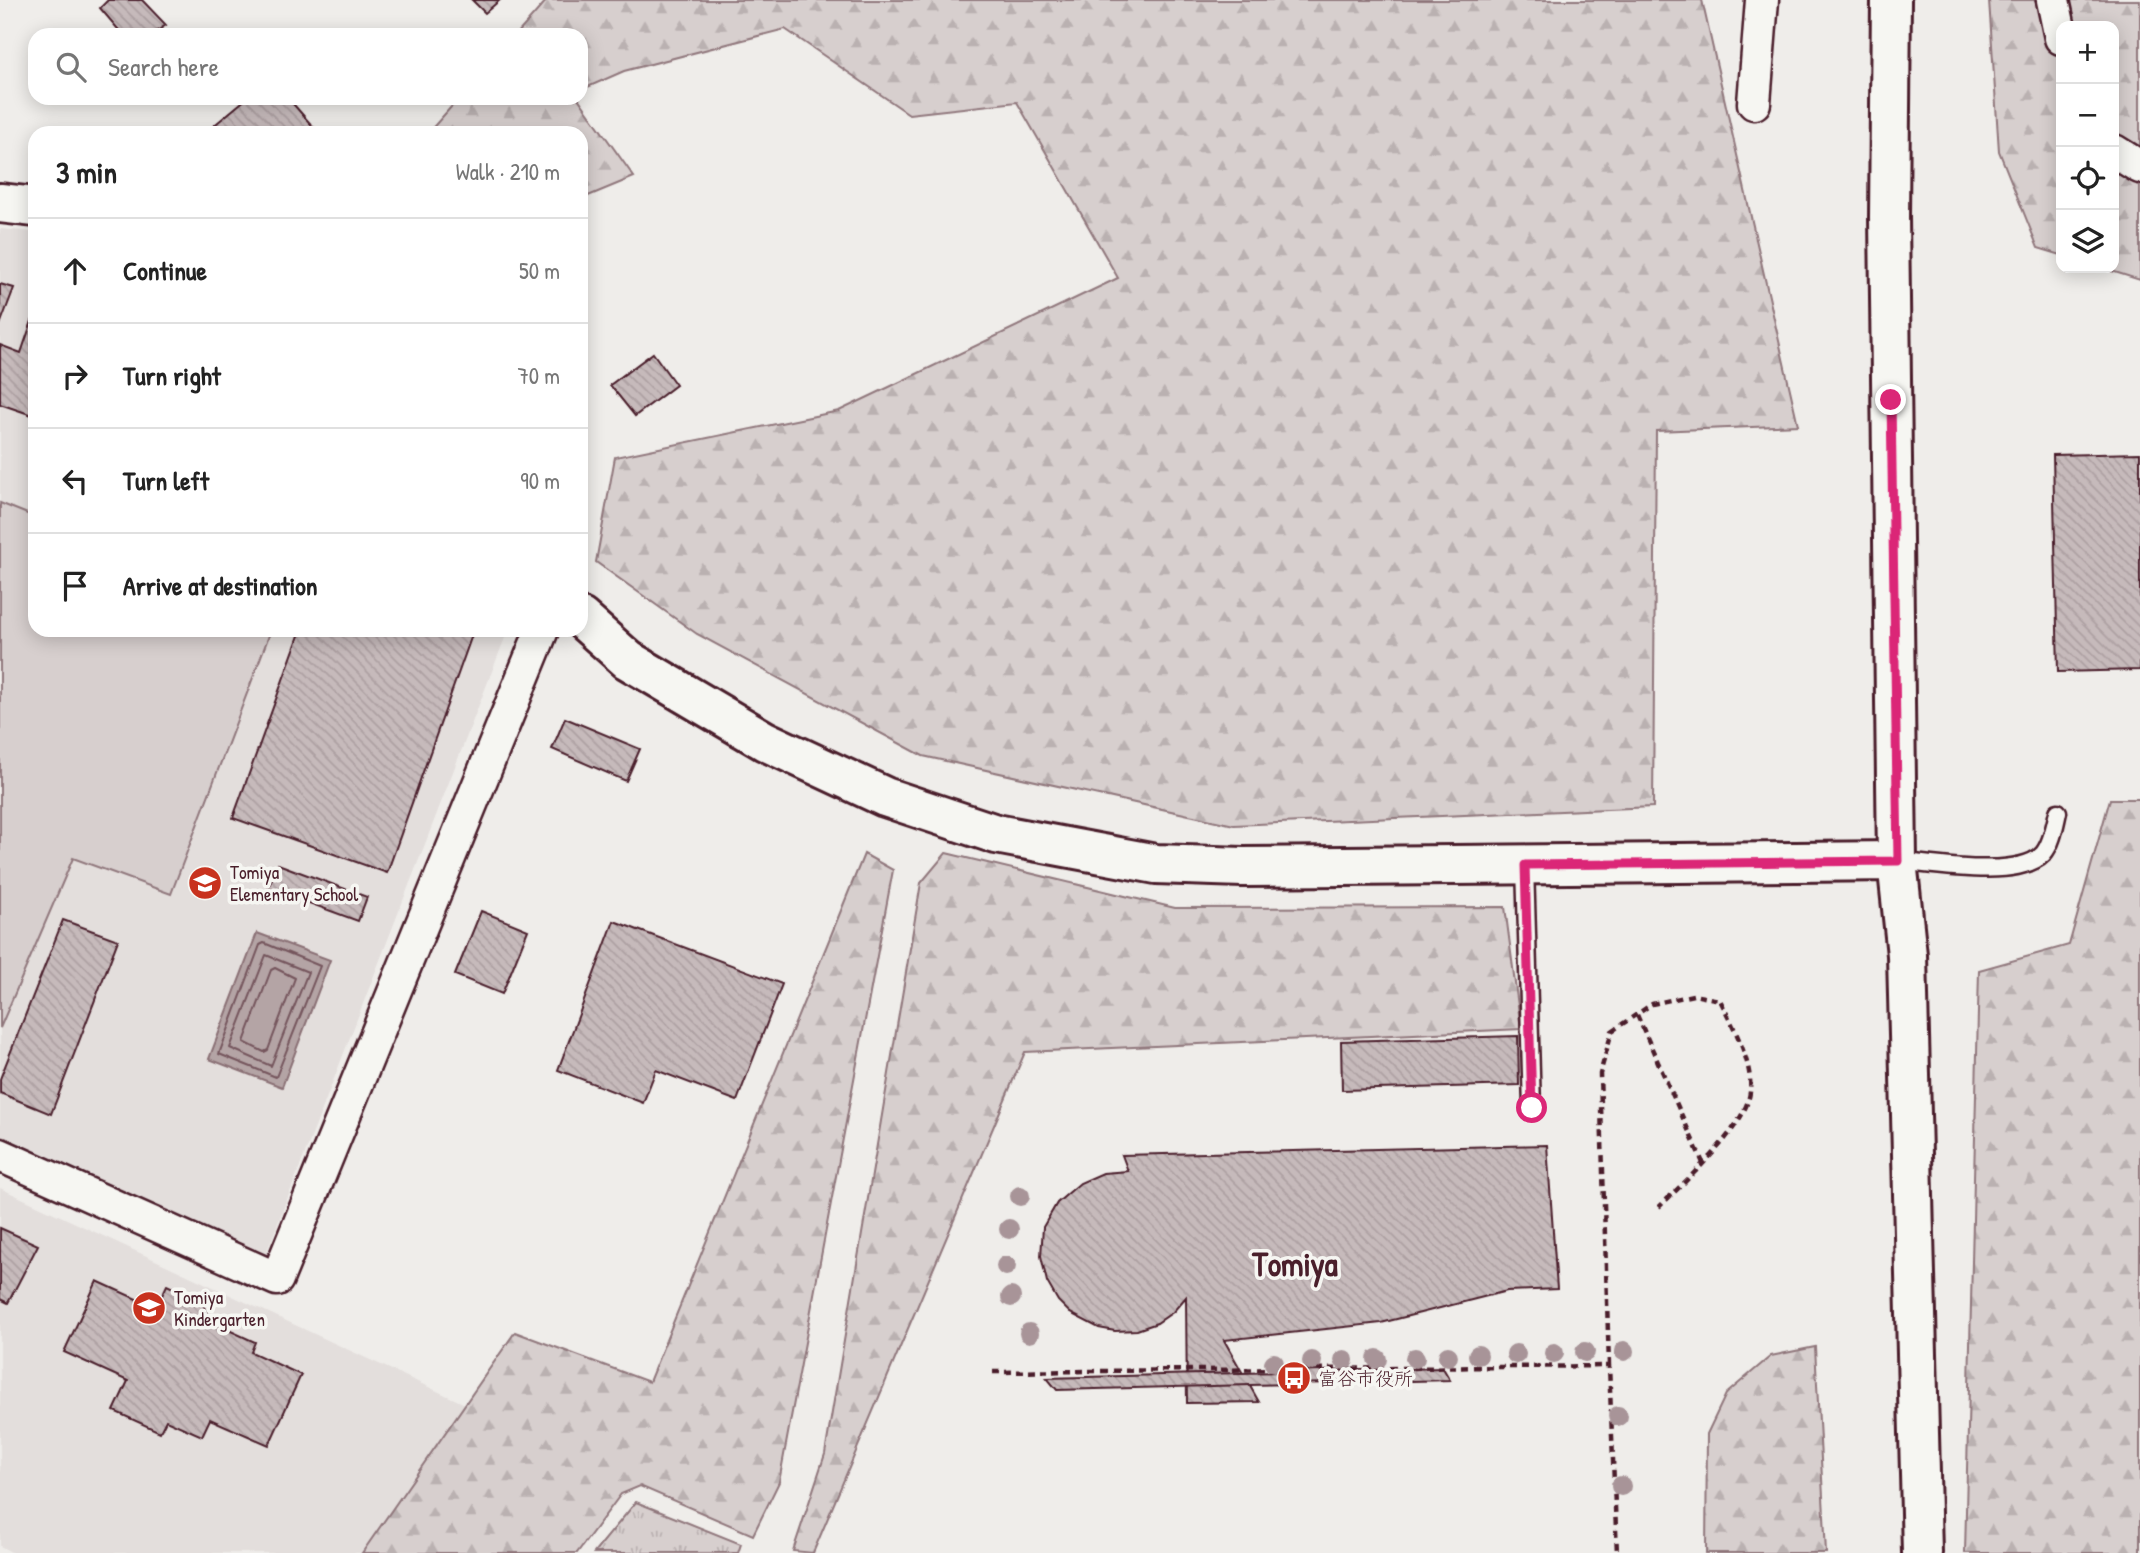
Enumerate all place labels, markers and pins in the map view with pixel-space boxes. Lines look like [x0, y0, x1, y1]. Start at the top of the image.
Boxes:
place label: Tomiya Elementary School [230, 859, 359, 907]
school or university icon: Tomiya Elementary School [186, 864, 224, 902]
place label: Tomiya Kindergarten [174, 1284, 265, 1332]
school or university icon: Tomiya Kindergarten [130, 1289, 168, 1327]
bus stop icon: 富谷市役所 [1275, 1359, 1313, 1397]
place label: 富谷市役所 [1318, 1365, 1413, 1391]

